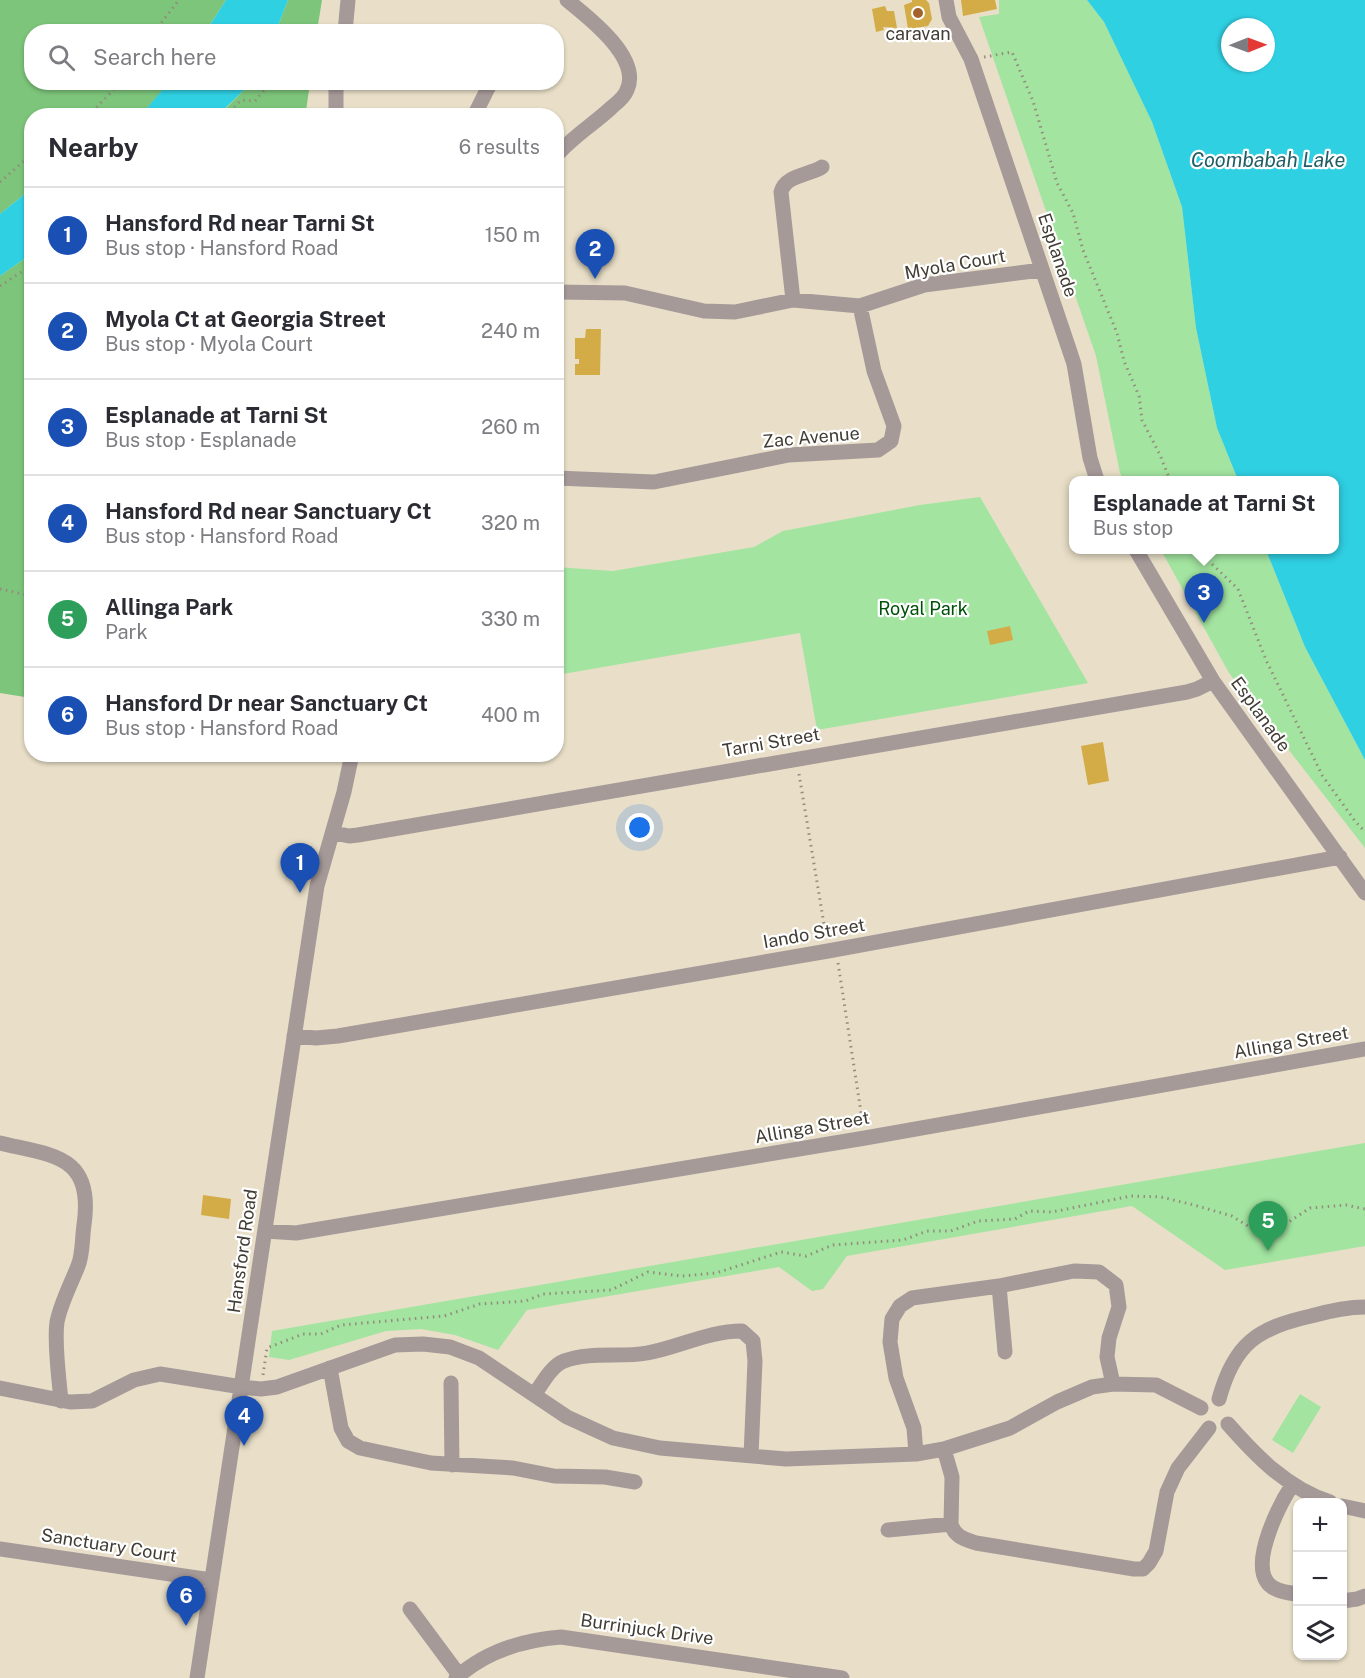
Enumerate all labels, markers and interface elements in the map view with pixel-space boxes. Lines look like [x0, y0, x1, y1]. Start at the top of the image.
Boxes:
marker: caravan [911, 6, 925, 20]
north arrow [1221, 18, 1275, 72]
place label: caravan [885, 23, 951, 44]
search box [24, 24, 564, 90]
icon: search [45, 41, 78, 74]
text: Search here [93, 44, 217, 70]
text: Nearby [48, 132, 138, 163]
text: 6 results [459, 135, 540, 159]
water label: Coombabah Lake [1191, 148, 1345, 172]
text: Hansford Rd near Tarni St [105, 210, 375, 236]
street label: Esplanade [1034, 210, 1082, 300]
text: 1 [63, 223, 72, 247]
text: 150 m [485, 223, 540, 247]
pin: 2 [576, 230, 614, 279]
text: Bus stop · Hansford Road [105, 236, 338, 260]
street label: Myola Court [903, 245, 1007, 283]
text: Myola Ct at Georgia Street [105, 306, 386, 332]
text: 2 [61, 319, 74, 343]
text: 240 m [481, 319, 540, 343]
text: Bus stop · Myola Court [105, 332, 313, 356]
text: Esplanade at Tarni St [105, 402, 328, 428]
text: 3 [61, 415, 74, 439]
text: 260 m [481, 415, 540, 439]
street label: Zac Avenue [762, 422, 860, 452]
text: Bus stop · Esplanade [105, 428, 297, 452]
popup [1069, 476, 1339, 554]
text: Esplanade at Tarni St [1093, 490, 1315, 516]
text: Hansford Rd near Sanctuary Ct [105, 498, 431, 524]
text: 4 [61, 511, 74, 535]
text: 320 m [481, 511, 540, 535]
text: Bus stop [1093, 516, 1173, 540]
text: Bus stop · Hansford Road [105, 524, 338, 548]
pin: 3 [1184, 574, 1224, 623]
text: Allinga Park [105, 594, 233, 620]
park label: Royal Park [878, 598, 968, 619]
text: 5 [61, 607, 74, 631]
text: 330 m [481, 607, 540, 631]
text: Park [105, 620, 148, 644]
street label: Esplanade [1227, 672, 1295, 756]
text: Hansford Dr near Sanctuary Ct [105, 690, 428, 716]
text: 6 [61, 703, 74, 727]
text: 400 m [481, 703, 540, 727]
text: Bus stop · Hansford Road [105, 716, 338, 740]
street label: Tarni Street [721, 723, 821, 761]
your location [625, 813, 654, 842]
pin: 1 [280, 844, 320, 893]
street label: Iando Street [761, 914, 867, 952]
street label: Allinga Street [1232, 1022, 1350, 1062]
street label: Allinga Street [753, 1107, 871, 1147]
street label: Hansford Road [223, 1188, 261, 1314]
pin: 5 [1248, 1202, 1288, 1251]
pin: 4 [224, 1396, 264, 1446]
map controls [1293, 1498, 1347, 1660]
button: + [1293, 1498, 1347, 1552]
street label: Sanctuary Court [40, 1524, 178, 1566]
button: − [1293, 1552, 1347, 1606]
pin: 6 [166, 1576, 206, 1626]
button: layers [1293, 1606, 1347, 1660]
street label: Burrinjuck Drive [579, 1609, 715, 1649]

